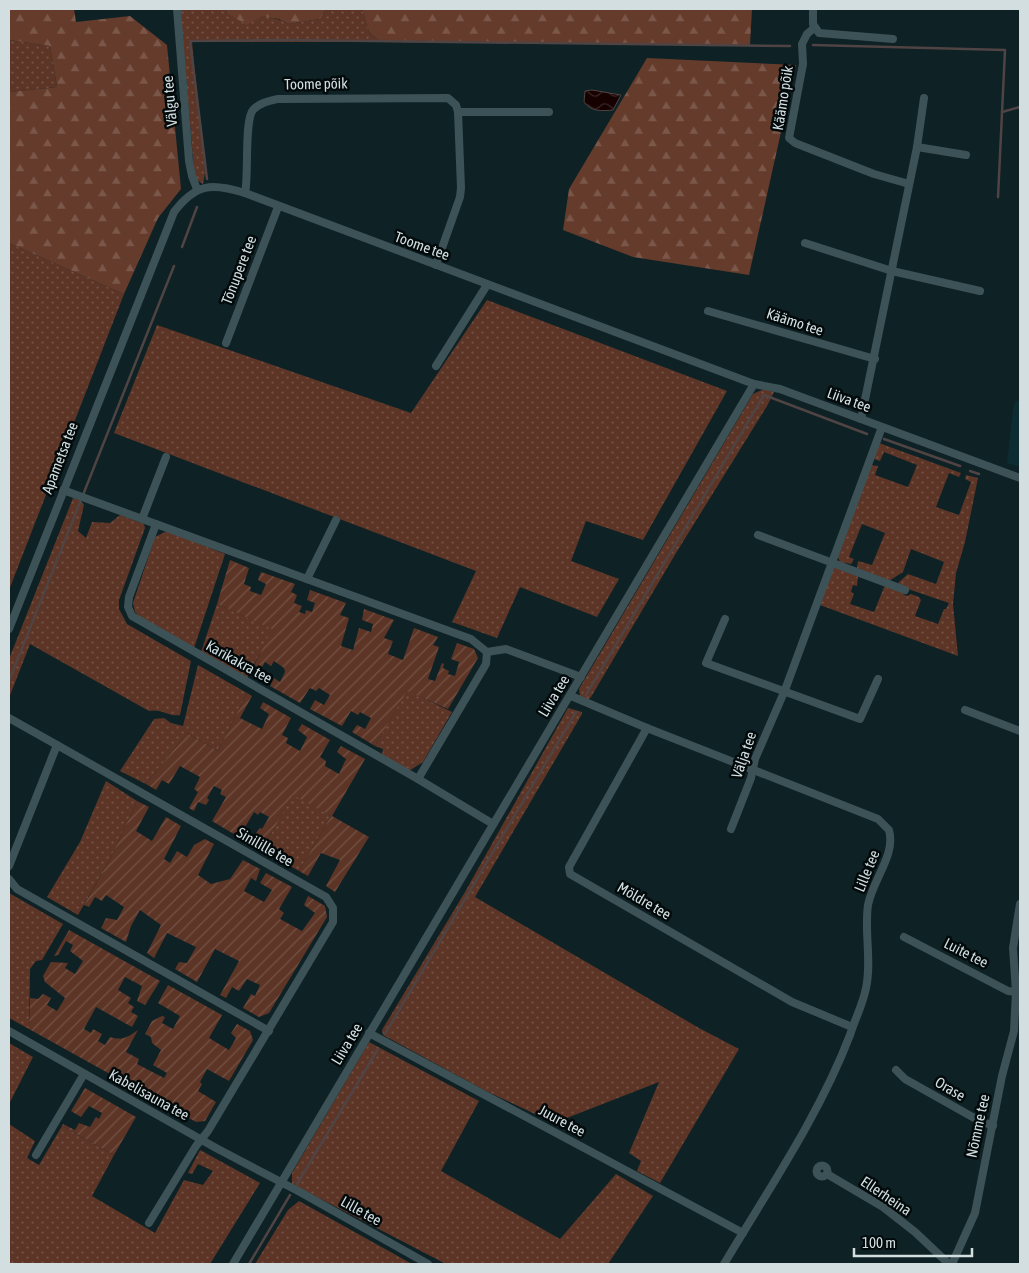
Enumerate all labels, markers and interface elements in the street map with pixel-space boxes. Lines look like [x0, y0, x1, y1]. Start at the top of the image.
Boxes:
street label: Käämo põik [769, 64, 796, 131]
street label: Toome põik [284, 74, 348, 93]
street label: Välgu tee [159, 75, 180, 127]
street label: Toome tee [392, 228, 452, 263]
street label: Tõnupere tee [218, 233, 259, 307]
street label: Käämo tee [765, 304, 826, 339]
street label: Liiva tee [825, 384, 874, 415]
street label: Apametsa tee [38, 419, 81, 496]
street label: Karikakra tee [203, 636, 275, 687]
street label: Liiva tee [535, 672, 573, 720]
street label: Välja tee [728, 729, 759, 780]
street label: Sinilille tee [234, 824, 297, 870]
street label: Lille tee [850, 847, 883, 894]
street label: Möldre tee [614, 878, 674, 923]
street label: Luite tee [941, 934, 991, 971]
street label: Liiva tee [328, 1020, 366, 1068]
street label: Kabelisauna tee [106, 1066, 192, 1124]
street label: Orase [932, 1073, 969, 1104]
street label: Nõmme tee [963, 1093, 993, 1159]
street label: Juure tee [536, 1101, 589, 1140]
street label: Ellerheina [858, 1173, 915, 1219]
street label: Lille tee [338, 1193, 385, 1229]
scale bar [854, 1226, 972, 1258]
text: 100 m [862, 1234, 896, 1251]

